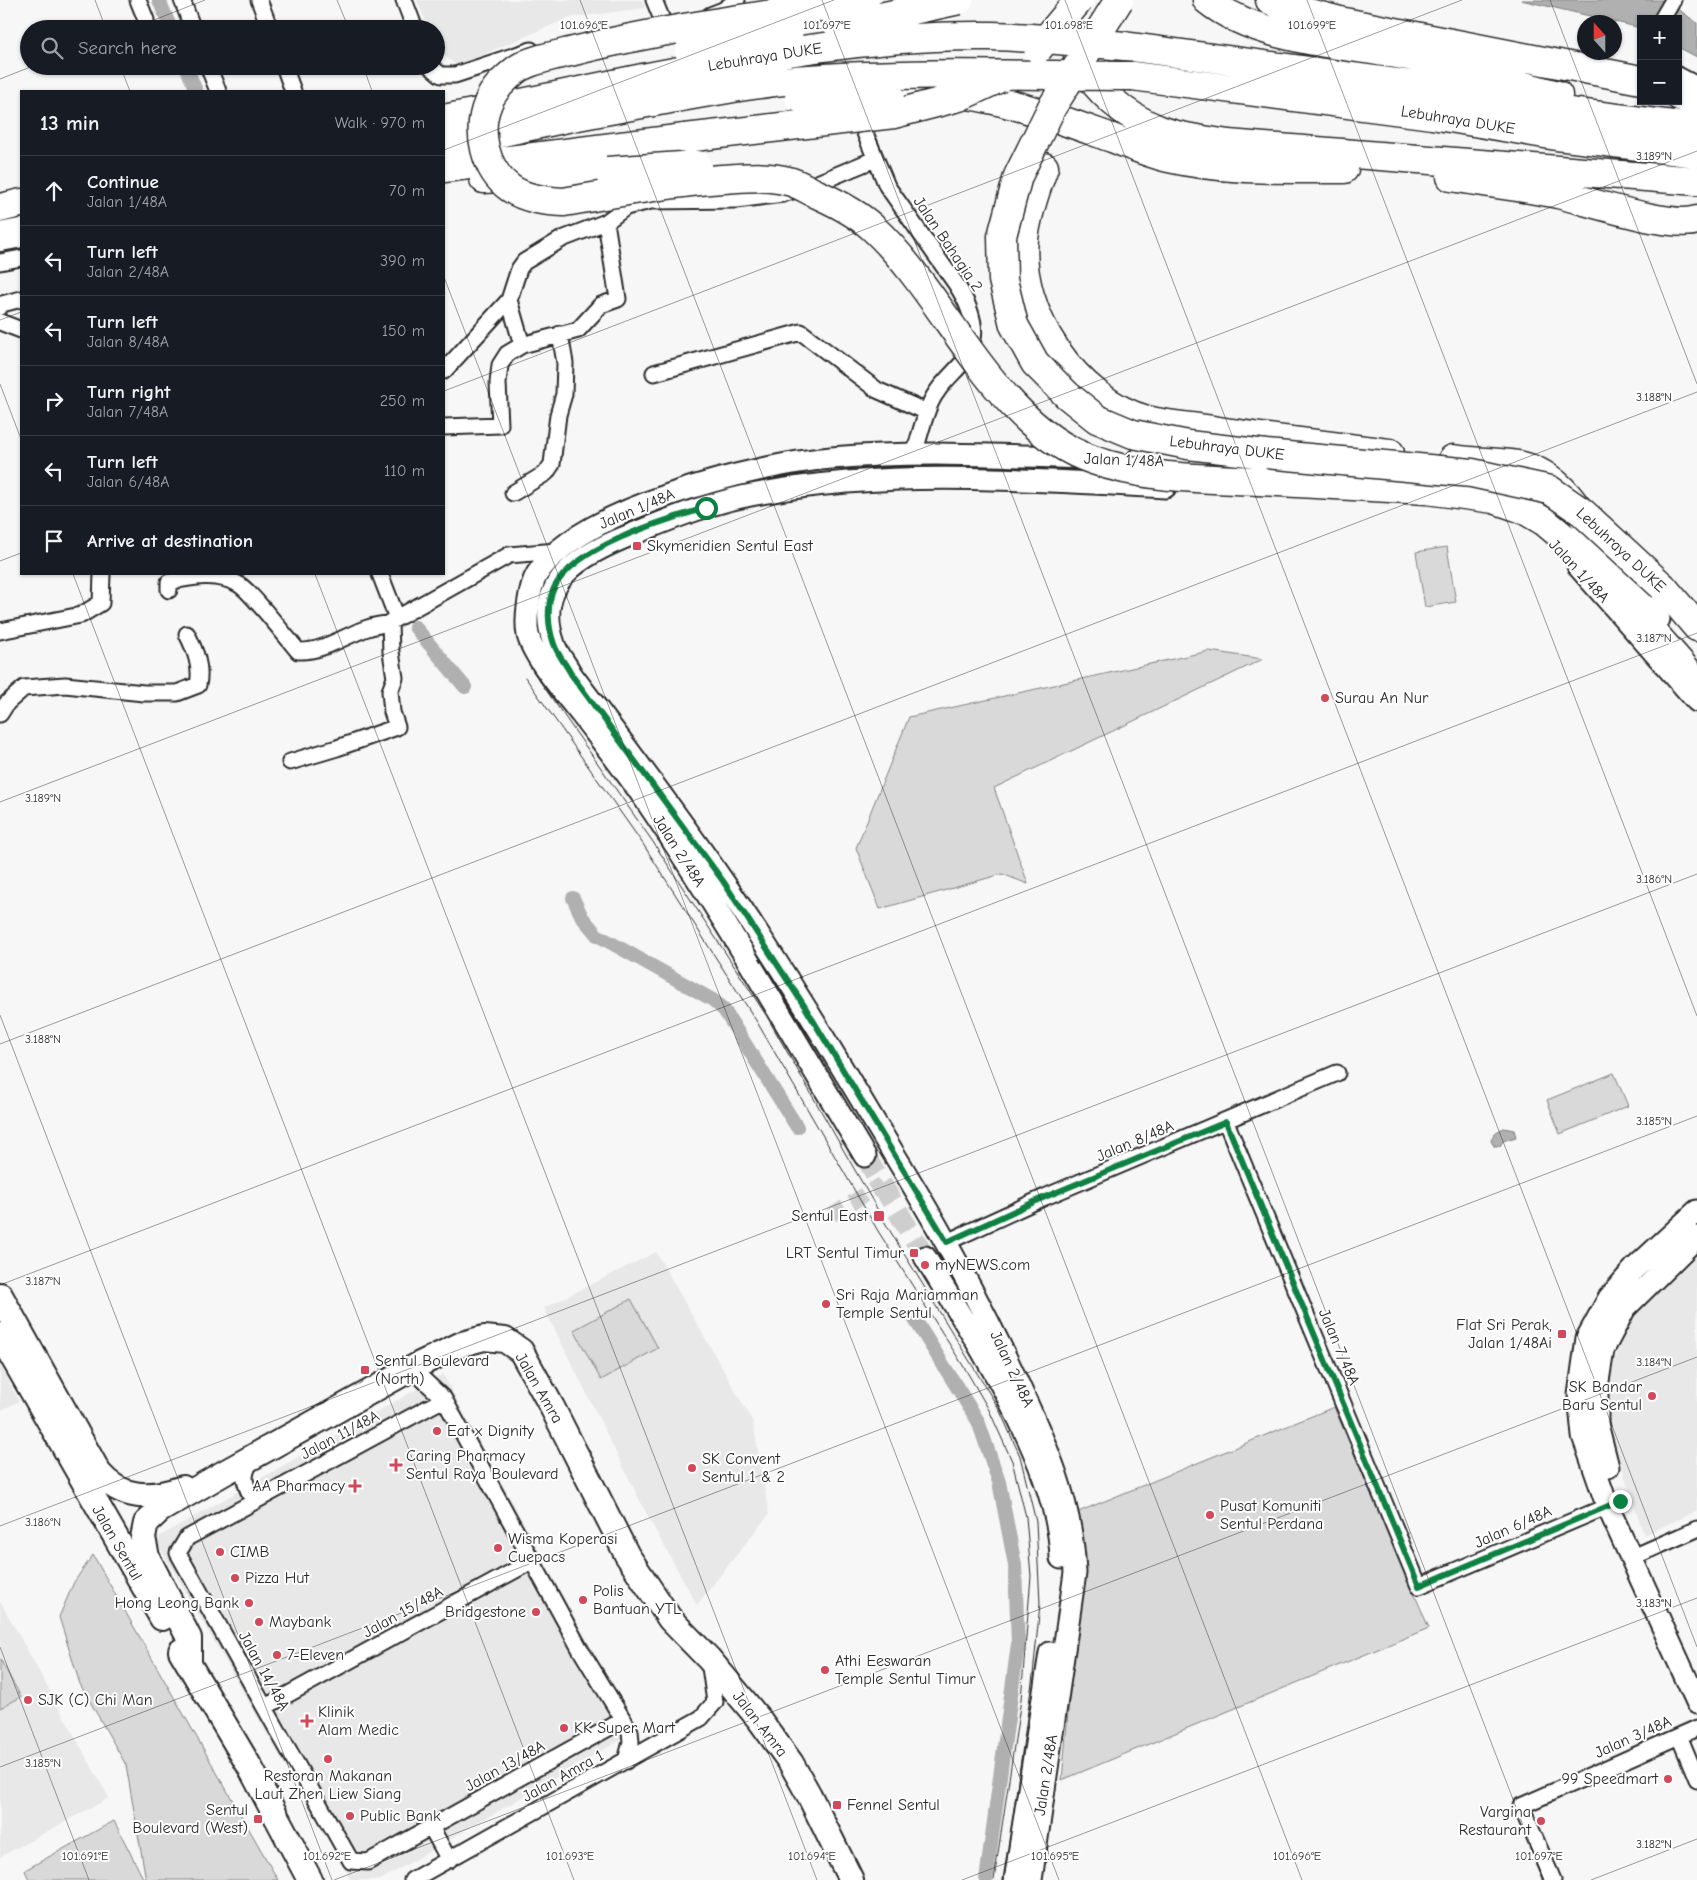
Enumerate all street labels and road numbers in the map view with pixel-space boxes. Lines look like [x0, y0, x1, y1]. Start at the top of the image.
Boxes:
street label: Lebuhraya DUKE [706, 39, 824, 75]
street label: Lebuhraya DUKE [1399, 102, 1517, 138]
street label: Jalan Bahagia 2 [910, 193, 986, 295]
street label: Lebuhraya DUKE [1169, 432, 1286, 464]
street label: Jalan 1/48A [1084, 450, 1164, 470]
street label: Jalan 1/48A [597, 485, 677, 533]
street label: Lebuhraya DUKE [1573, 504, 1670, 596]
street label: Jalan 1/48A [1545, 536, 1613, 606]
street label: Jalan 2/48A [649, 812, 709, 890]
street label: Jalan 8/48A [1094, 1117, 1176, 1165]
street label: Jalan 7/48A [1315, 1306, 1363, 1388]
street label: Jalan 2/48A [986, 1328, 1038, 1410]
street label: Jalan Amra [512, 1350, 566, 1426]
street label: Jalan 11/48A [298, 1407, 382, 1463]
street label: Jalan Sentul [88, 1502, 146, 1584]
street label: Jalan 6/48A [1472, 1502, 1554, 1552]
street label: Jalan 15/48A [360, 1583, 446, 1641]
street label: Jalan 14/48A [235, 1628, 293, 1714]
street label: Jalan Amra [729, 1688, 791, 1760]
street label: Jalan 3/48A [1592, 1712, 1674, 1762]
street label: Jalan 2/48A [1031, 1733, 1061, 1817]
street label: Jalan 13/48A [462, 1737, 548, 1795]
street label: Jalan Amra 1 [519, 1746, 607, 1806]

